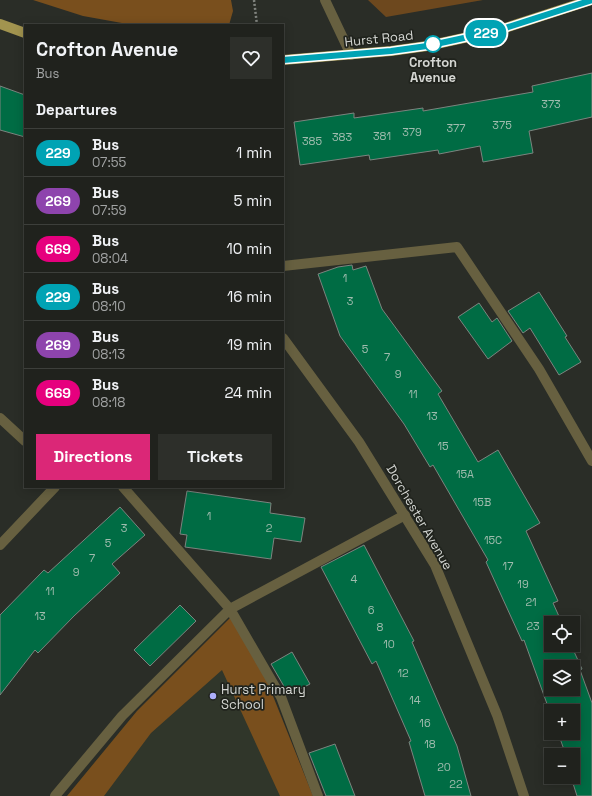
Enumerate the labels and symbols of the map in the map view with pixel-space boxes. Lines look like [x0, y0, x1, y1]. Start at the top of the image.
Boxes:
line badge: 229 [463, 20, 509, 46]
street label: Hurst Road [344, 26, 414, 51]
marker: Crofton Avenue [424, 35, 442, 53]
place label: Crofton Avenue [409, 54, 457, 86]
house number: 373 [541, 97, 561, 111]
house number: 375 [492, 118, 512, 132]
house number: 377 [446, 121, 466, 135]
house number: 379 [402, 125, 422, 139]
house number: 381 [373, 129, 391, 143]
house number: 383 [332, 130, 352, 144]
house number: 385 [302, 134, 322, 148]
house number: 1 [343, 271, 347, 285]
house number: 3 [347, 294, 354, 308]
house number: 5 [362, 342, 369, 356]
house number: 7 [384, 350, 390, 364]
house number: 9 [395, 367, 402, 381]
house number: 11 [408, 387, 418, 401]
house number: 13 [426, 409, 438, 423]
house number: 15 [437, 439, 449, 453]
street label: Dorchester Avenue [382, 462, 457, 573]
house number: 15A [456, 467, 474, 481]
house number: 15B [473, 495, 491, 509]
house number: 1 [207, 509, 211, 523]
house number: 3 [121, 521, 128, 535]
house number: 2 [266, 521, 273, 535]
house number: 15C [484, 533, 502, 547]
house number: 5 [105, 536, 112, 550]
house number: 7 [89, 551, 95, 565]
house number: 17 [503, 559, 513, 573]
house number: 9 [73, 565, 80, 579]
house number: 4 [351, 572, 358, 586]
house number: 19 [517, 577, 529, 591]
house number: 11 [45, 584, 55, 598]
house number: 21 [525, 595, 537, 609]
house number: 6 [368, 603, 375, 617]
house number: 13 [34, 609, 46, 623]
house number: 23 [526, 619, 540, 633]
house number: 8 [377, 620, 384, 634]
house number: 10 [383, 637, 395, 651]
house number: 12 [397, 666, 409, 680]
place label: Hurst Primary School [221, 681, 306, 713]
marker: Hurst Primary School [208, 691, 218, 701]
house number: 14 [409, 693, 421, 707]
house number: 16 [419, 716, 431, 730]
house number: 18 [424, 737, 436, 751]
house number: 20 [437, 760, 451, 774]
house number: 22 [449, 777, 463, 791]

